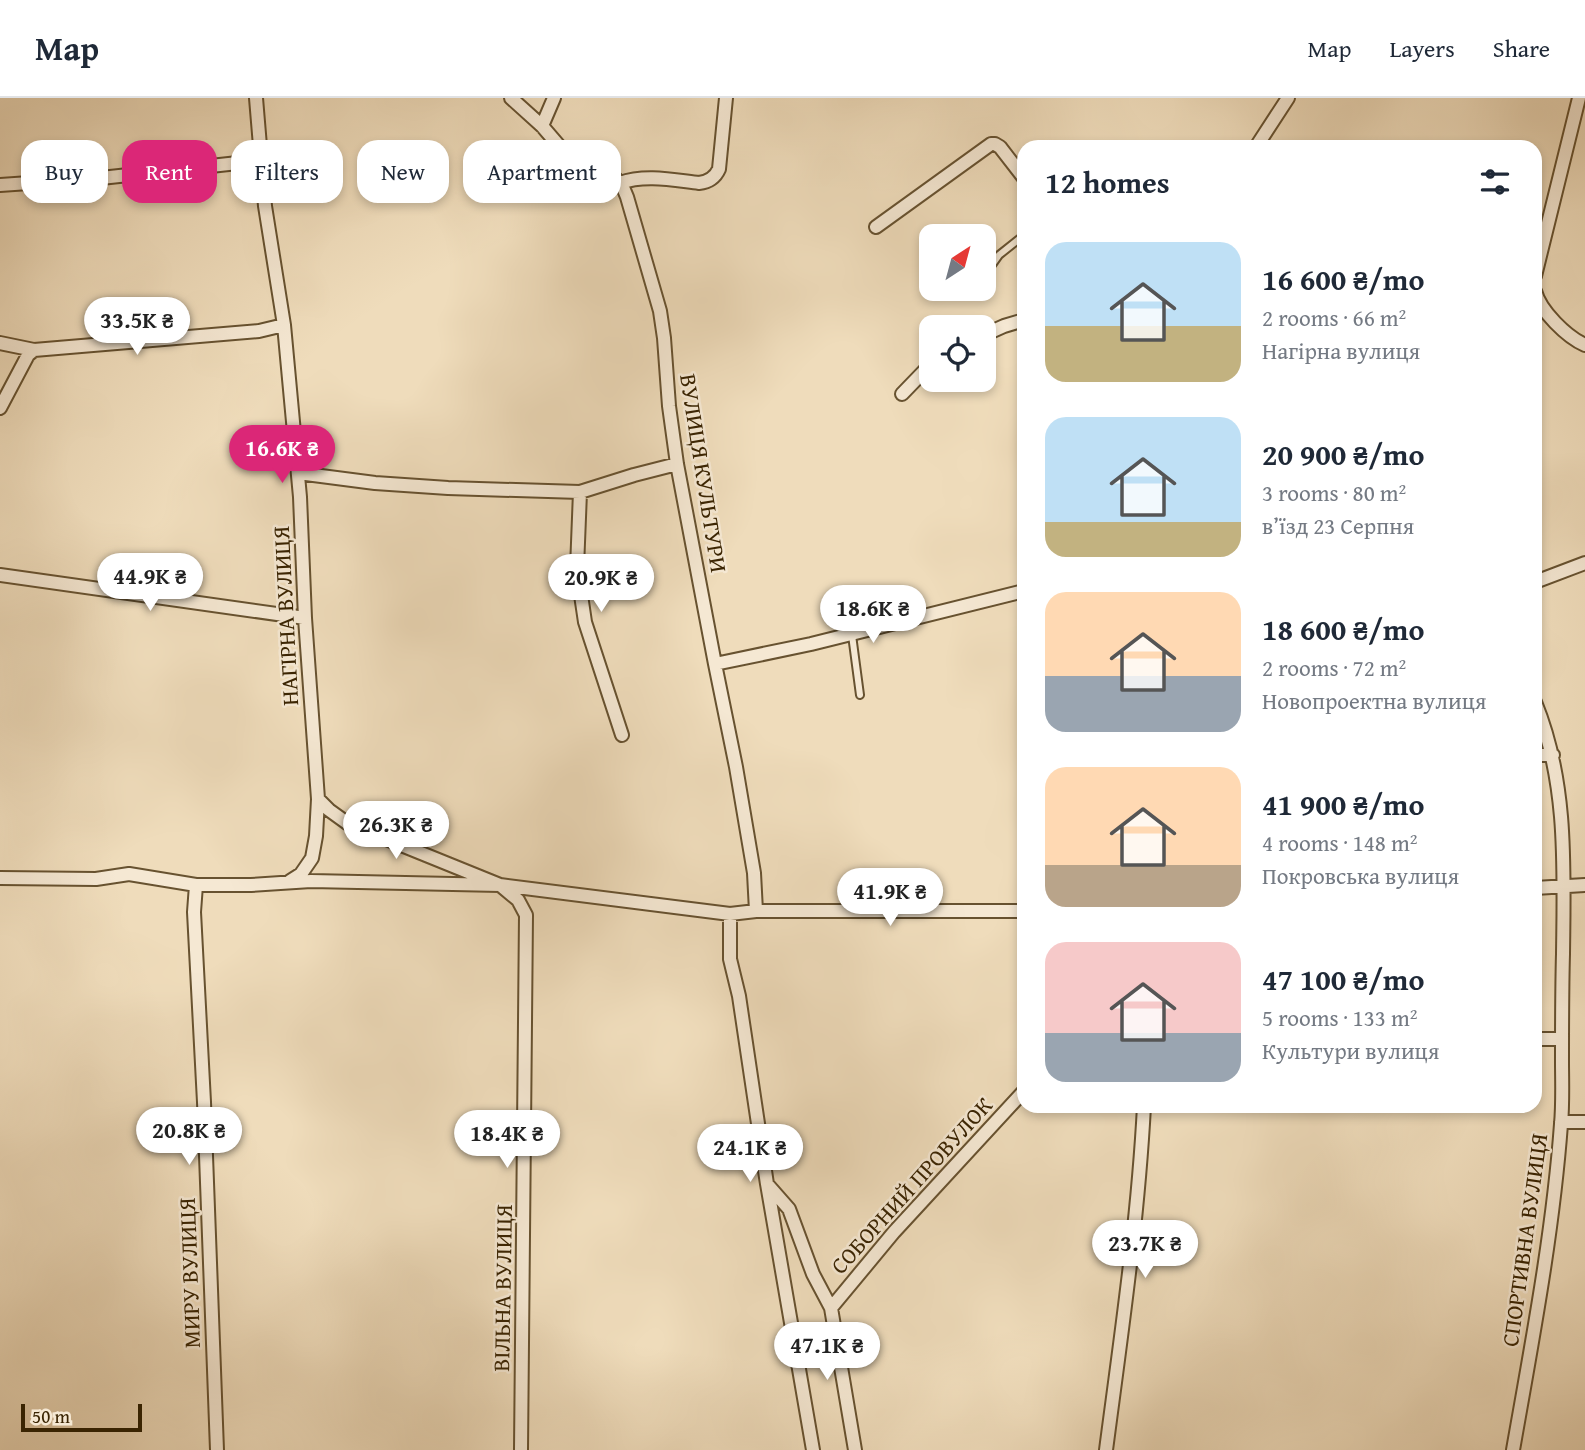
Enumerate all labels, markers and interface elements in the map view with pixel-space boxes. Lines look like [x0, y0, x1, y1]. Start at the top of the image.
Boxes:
text: Map [35, 24, 99, 72]
text: Map [1308, 31, 1351, 66]
text: Layers [1389, 31, 1455, 66]
text: Share [1493, 31, 1550, 66]
chip: Buy [21, 140, 108, 203]
chip: Rent [122, 140, 217, 203]
chip: Filters [231, 140, 343, 203]
chip: New [357, 140, 449, 203]
chip: Apartment [463, 140, 621, 203]
text: 12 homes [1045, 160, 1170, 204]
icon: filters [1476, 163, 1514, 201]
north arrow [919, 224, 996, 301]
map controls [919, 224, 996, 392]
text: 16 600 ₴/mo [1262, 257, 1425, 301]
icon: home [1101, 270, 1185, 354]
pin: 33.5K ₴ [72, 298, 202, 357]
text: 2 rooms · 66 m² [1262, 301, 1406, 334]
text: 33.5K ₴ [100, 303, 174, 336]
button: locate [919, 315, 996, 392]
text: Нагірна вулиця [1262, 334, 1420, 367]
street label: ВУЛИЦЯ КУЛЬТУРИ [672, 371, 736, 575]
pin: 16.6K ₴ [217, 426, 347, 485]
text: 16.6K ₴ [245, 431, 319, 464]
text: 20 900 ₴/mo [1262, 432, 1425, 476]
icon: home [1101, 445, 1185, 529]
text: 3 rooms · 80 m² [1262, 476, 1406, 509]
text: в’їзд 23 Серпня [1262, 509, 1414, 542]
street label: НАГІРНА ВУЛИЦЯ [264, 525, 306, 707]
pin: 44.9K ₴ [85, 554, 215, 613]
pin: 20.9K ₴ [536, 554, 666, 614]
text: 44.9K ₴ [113, 559, 187, 592]
text: 20.9K ₴ [564, 560, 638, 593]
pin: 18.6K ₴ [808, 586, 938, 645]
text: 18.6K ₴ [836, 591, 910, 624]
text: 18 600 ₴/mo [1262, 607, 1425, 651]
icon: home [1101, 620, 1185, 704]
text: 2 rooms · 72 m² [1262, 651, 1406, 684]
text: Новопроектна вулиця [1262, 684, 1486, 717]
text: 41 900 ₴/mo [1262, 782, 1425, 826]
icon: home [1101, 795, 1185, 879]
pin: 26.3K ₴ [331, 802, 461, 861]
text: 26.3K ₴ [359, 807, 433, 840]
text: 4 rooms · 148 m² [1262, 826, 1417, 859]
text: Покровська вулиця [1262, 859, 1459, 892]
pin: 41.9K ₴ [825, 868, 955, 928]
text: 41.9K ₴ [853, 874, 927, 907]
text: 47 100 ₴/mo [1262, 957, 1425, 1001]
icon: home [1101, 970, 1185, 1054]
text: 5 rooms · 133 m² [1262, 1001, 1417, 1034]
text: Культури вулиця [1262, 1034, 1439, 1067]
street label: СОБОРНИЙ ПРОВУЛОК [822, 1089, 1000, 1281]
pin: 20.8K ₴ [124, 1108, 254, 1167]
pin: 18.4K ₴ [442, 1110, 572, 1170]
text: 20.8K ₴ [152, 1113, 226, 1146]
text: 18.4K ₴ [470, 1116, 544, 1149]
pin: 24.1K ₴ [685, 1124, 815, 1184]
text: 24.1K ₴ [713, 1130, 787, 1163]
street label: СПОРТИВНА ВУЛИЦЯ [1493, 1131, 1555, 1349]
street label: МИРУ ВУЛИЦЯ [170, 1197, 208, 1349]
street label: ВІЛЬНА ВУЛИЦЯ [484, 1204, 520, 1372]
pin: 23.7K ₴ [1080, 1220, 1210, 1280]
text: 23.7K ₴ [1108, 1226, 1182, 1259]
pin: 47.1K ₴ [762, 1322, 892, 1382]
text: 47.1K ₴ [790, 1328, 864, 1361]
scale bar [21, 1401, 142, 1433]
text: 50 m [32, 1402, 70, 1430]

